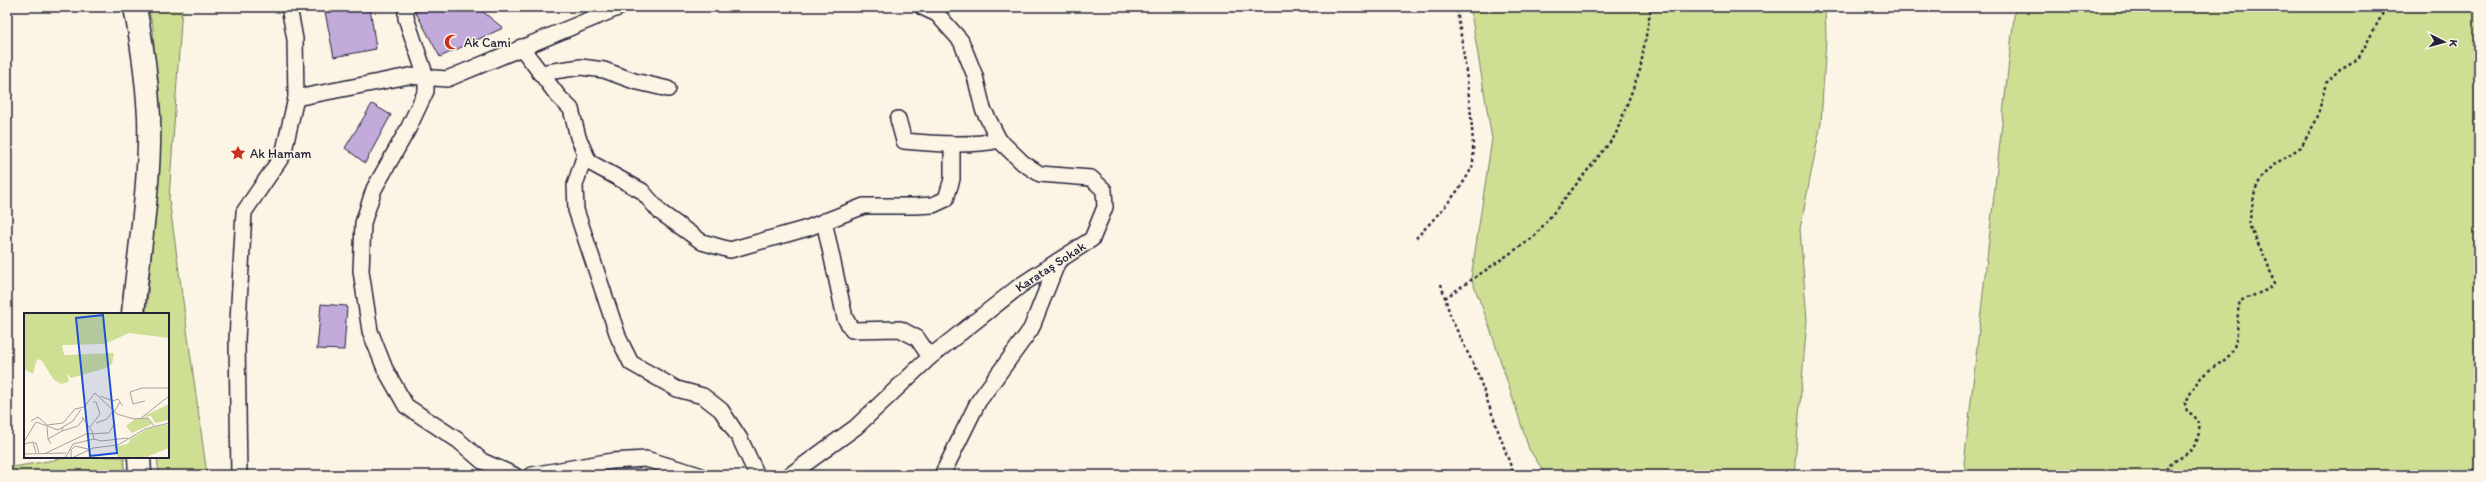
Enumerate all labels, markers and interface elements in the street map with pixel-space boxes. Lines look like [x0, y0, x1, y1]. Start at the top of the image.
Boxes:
north arrow [2424, 22, 2464, 62]
mosque icon: Ak Cami [443, 33, 461, 51]
place label: Ak Cami [464, 35, 511, 50]
text: K [2447, 39, 2460, 48]
place icon: Ak Hamam [229, 144, 247, 162]
place label: Ak Hamam [250, 146, 312, 161]
street label: Karataş Sokak [1012, 238, 1088, 295]
inset map [24, 313, 169, 458]

